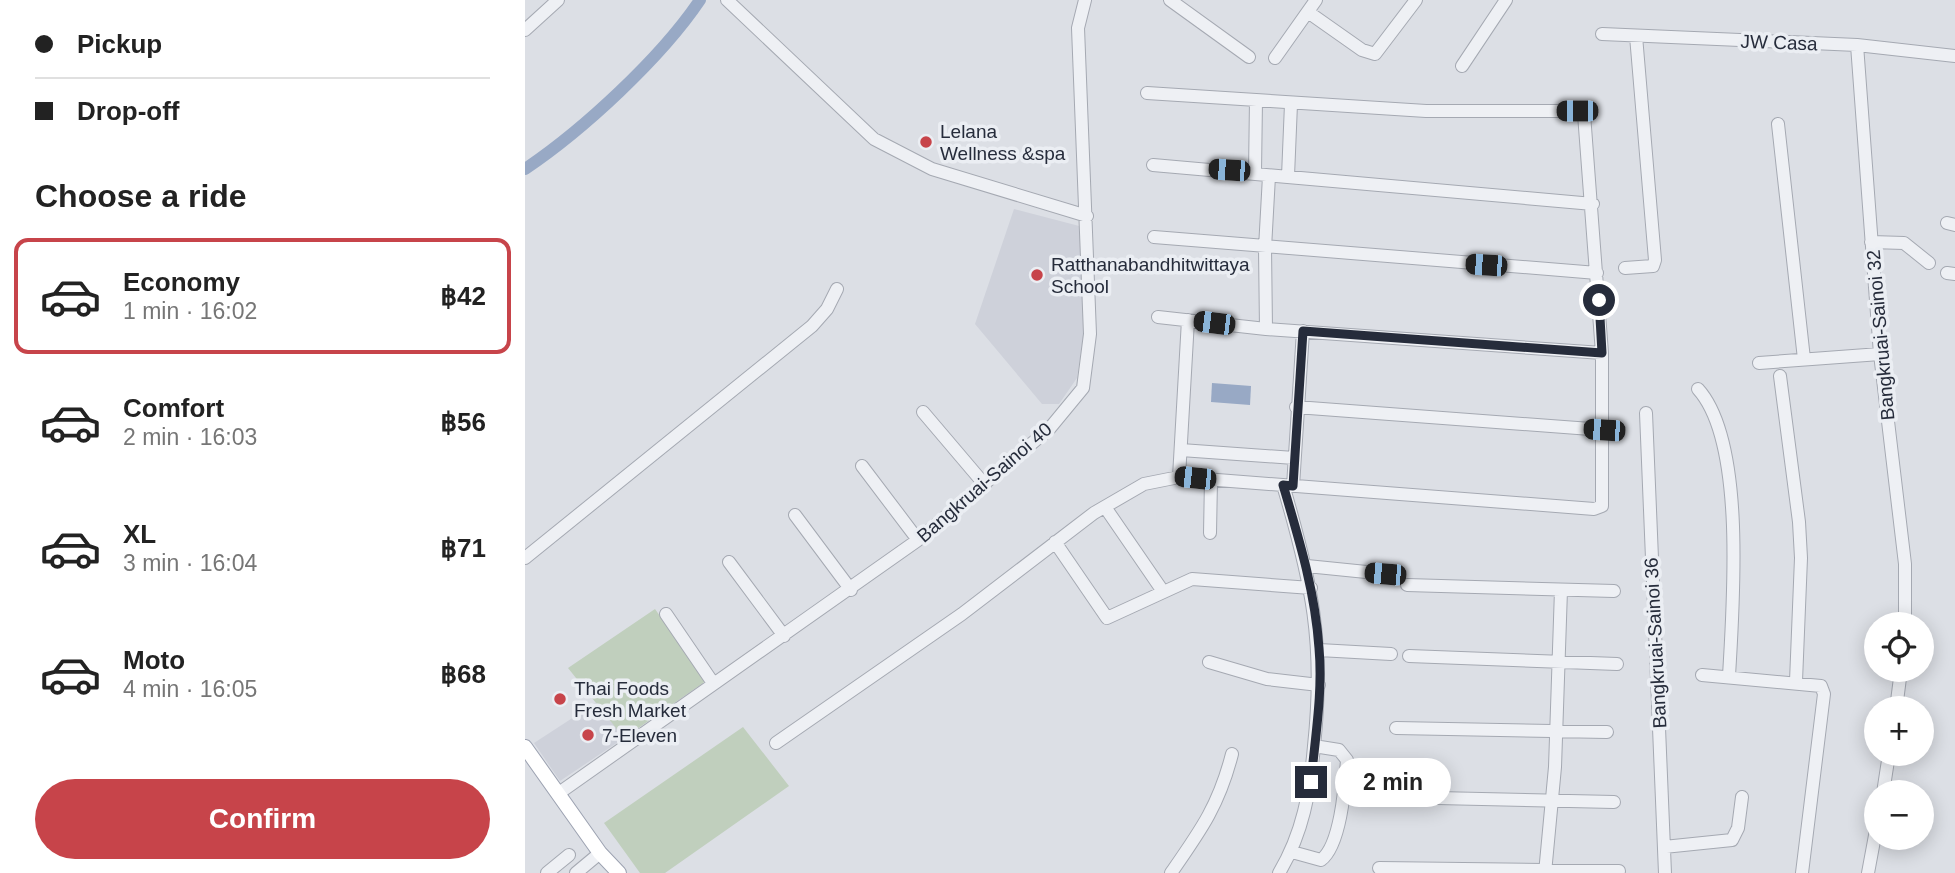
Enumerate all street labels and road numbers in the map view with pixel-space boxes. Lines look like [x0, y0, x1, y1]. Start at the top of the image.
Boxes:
street label: JW Casa [1740, 31, 1818, 54]
street label: Bangkruai-Sainoi 32 [1863, 249, 1898, 421]
street label: Bangkruai-Sainoi 40 [913, 418, 1056, 546]
street label: Bangkruai-Sainoi 36 [1641, 557, 1670, 729]

